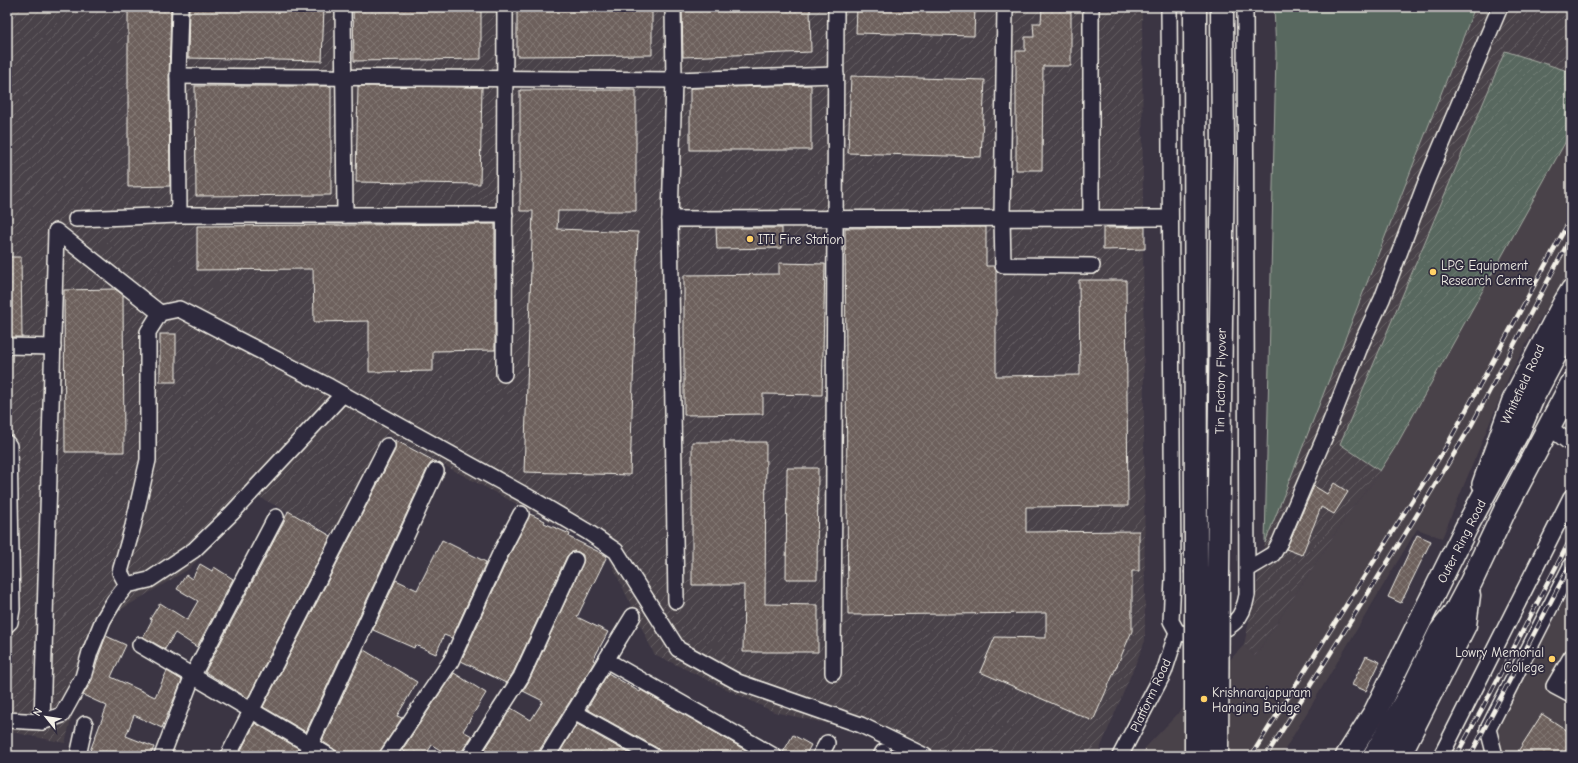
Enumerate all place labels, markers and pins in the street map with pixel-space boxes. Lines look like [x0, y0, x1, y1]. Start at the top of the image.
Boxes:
place label: ITI Fire Station [758, 232, 844, 247]
marker: ITI Fire Station [745, 234, 755, 244]
place label: LPG Equipment Research Centre [1441, 258, 1533, 288]
marker: LPG Equipment Research Centre [1428, 267, 1438, 277]
place label: Lowry Memorial College [1455, 645, 1544, 675]
marker: Lowry Memorial College [1547, 654, 1557, 664]
place label: Krishnarajapuram Hanging Bridge [1212, 685, 1311, 715]
marker: Krishnarajapuram Hanging Bridge [1199, 694, 1209, 704]

